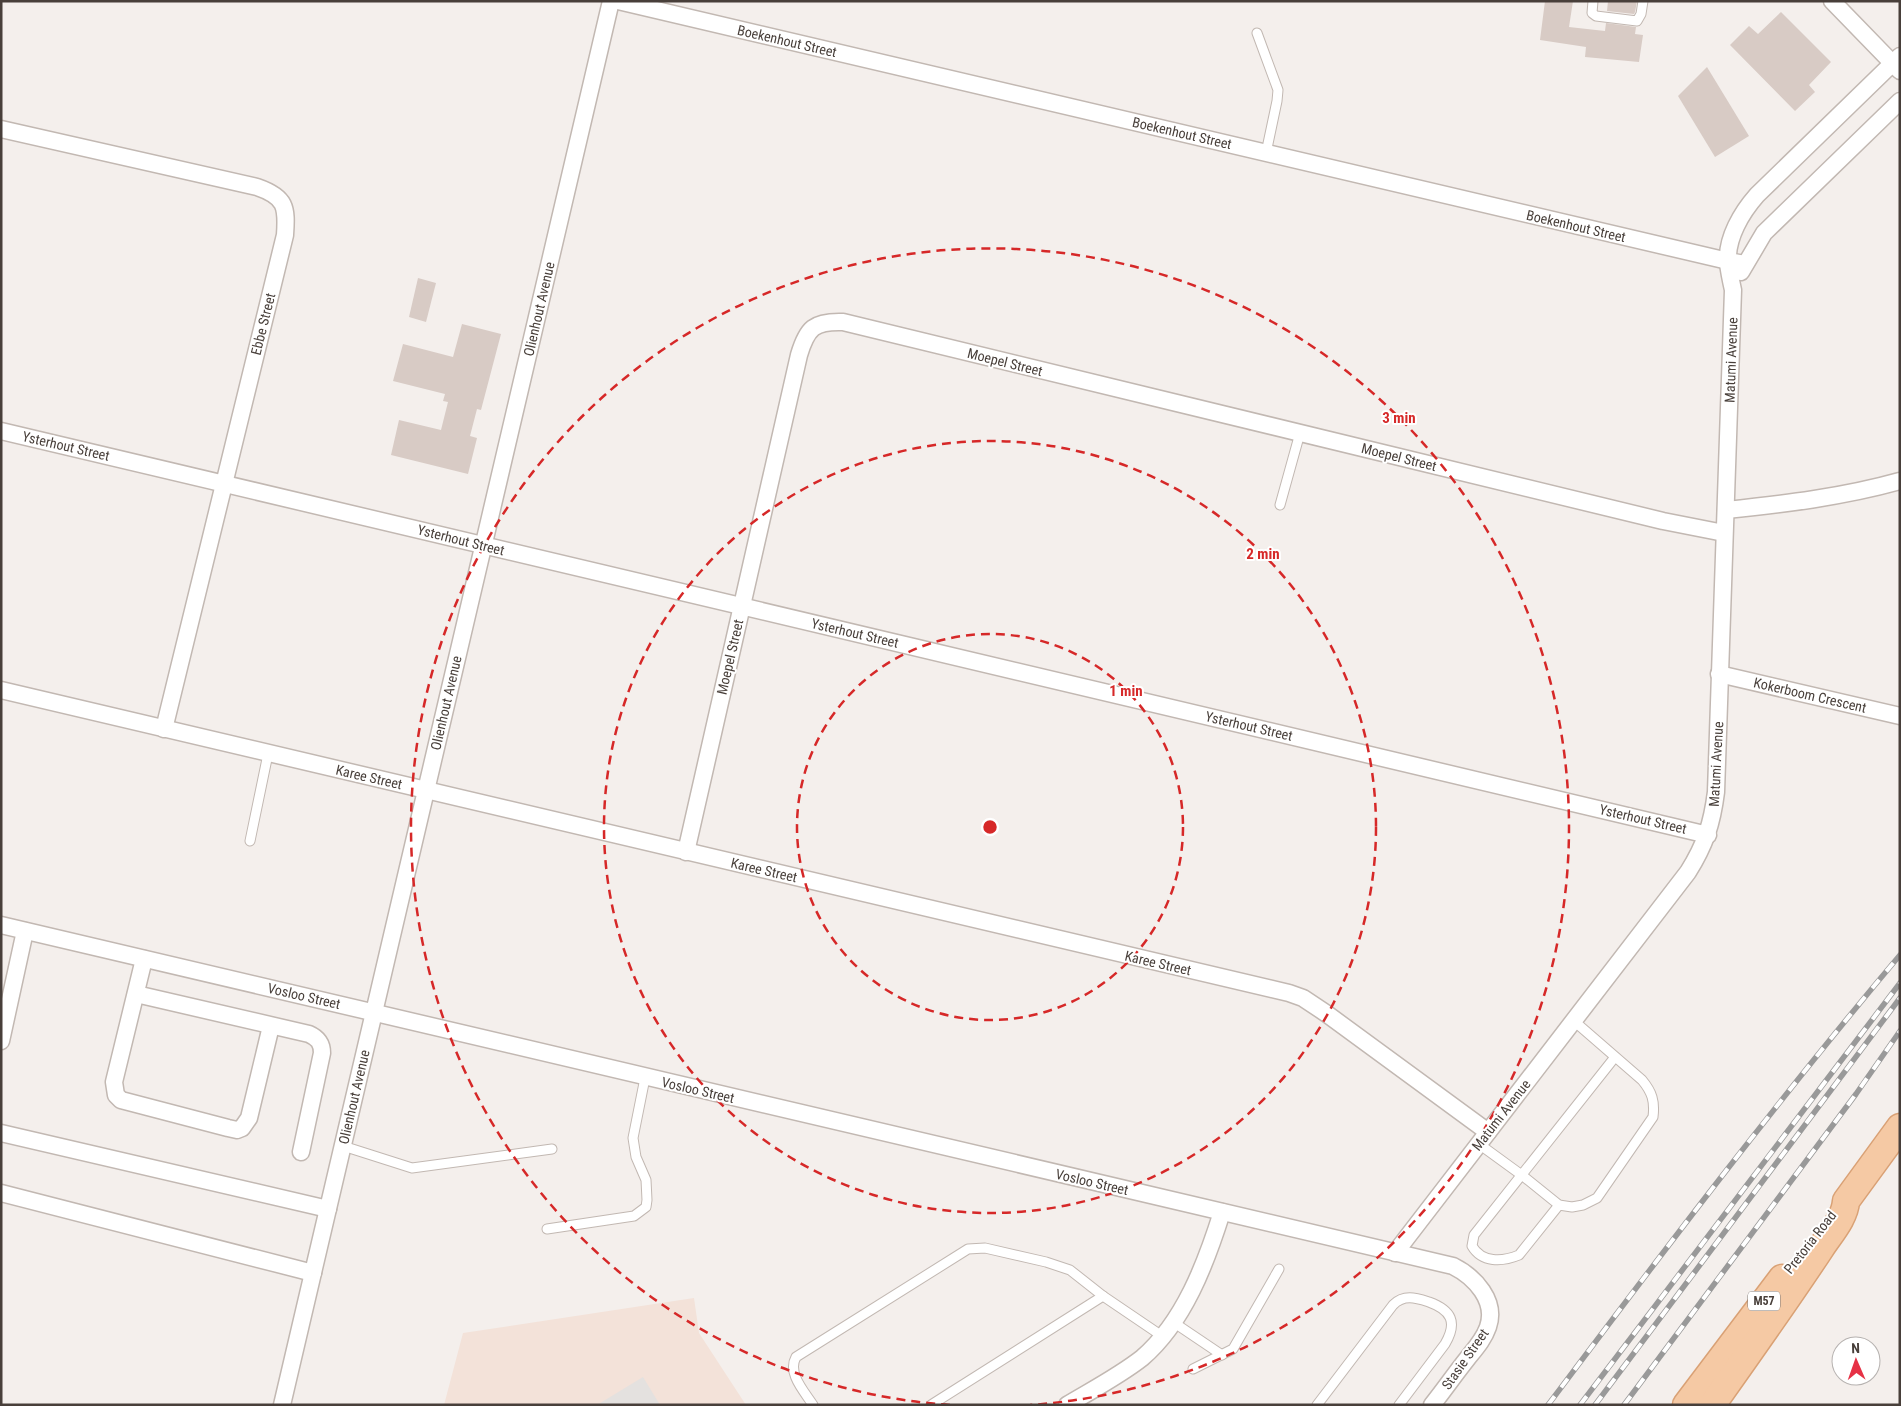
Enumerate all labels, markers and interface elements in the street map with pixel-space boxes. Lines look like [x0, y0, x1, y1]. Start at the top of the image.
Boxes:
street label: Boekenhout Street [736, 22, 838, 60]
street label: Boekenhout Street [1131, 114, 1233, 152]
street label: Boekenhout Street [1525, 207, 1627, 245]
street label: Olienhout Avenue [520, 260, 558, 358]
street label: Ebbe Street [248, 291, 278, 357]
street label: Matumi Avenue [1722, 317, 1741, 403]
street label: Moepel Street [966, 345, 1044, 379]
text: 3 min [1382, 409, 1416, 427]
street label: Ysterhout Street [21, 428, 111, 464]
street label: Moepel Street [1360, 440, 1438, 474]
street label: Ysterhout Street [416, 521, 506, 559]
text: 2 min [1246, 545, 1280, 563]
street label: Ysterhout Street [810, 615, 900, 651]
street label: Moepel Street [714, 618, 746, 696]
street label: Olienhout Avenue [427, 654, 465, 752]
street label: Kokerboom Crescent [1752, 674, 1868, 716]
text: 1 min [1109, 682, 1143, 700]
street label: Ysterhout Street [1204, 708, 1294, 744]
street label: Matumi Avenue [1706, 720, 1726, 807]
street label: Karee Street [334, 762, 404, 792]
street label: Ysterhout Street [1598, 801, 1688, 837]
centre of rings [981, 818, 999, 836]
street label: Karee Street [729, 855, 799, 885]
street label: Karee Street [1123, 948, 1193, 978]
street label: Vosloo Street [266, 980, 342, 1012]
street label: Olienhout Avenue [335, 1048, 373, 1146]
street label: Vosloo Street [660, 1074, 736, 1106]
street label: Matumi Avenue [1468, 1076, 1534, 1154]
street label: Vosloo Street [1054, 1166, 1130, 1198]
street label: Pretoria Road [1781, 1208, 1839, 1276]
road number: M57 [1748, 1292, 1780, 1310]
street label: Stasie Street [1438, 1326, 1492, 1392]
north arrow [1831, 1336, 1881, 1386]
text: N [1851, 1340, 1860, 1356]

